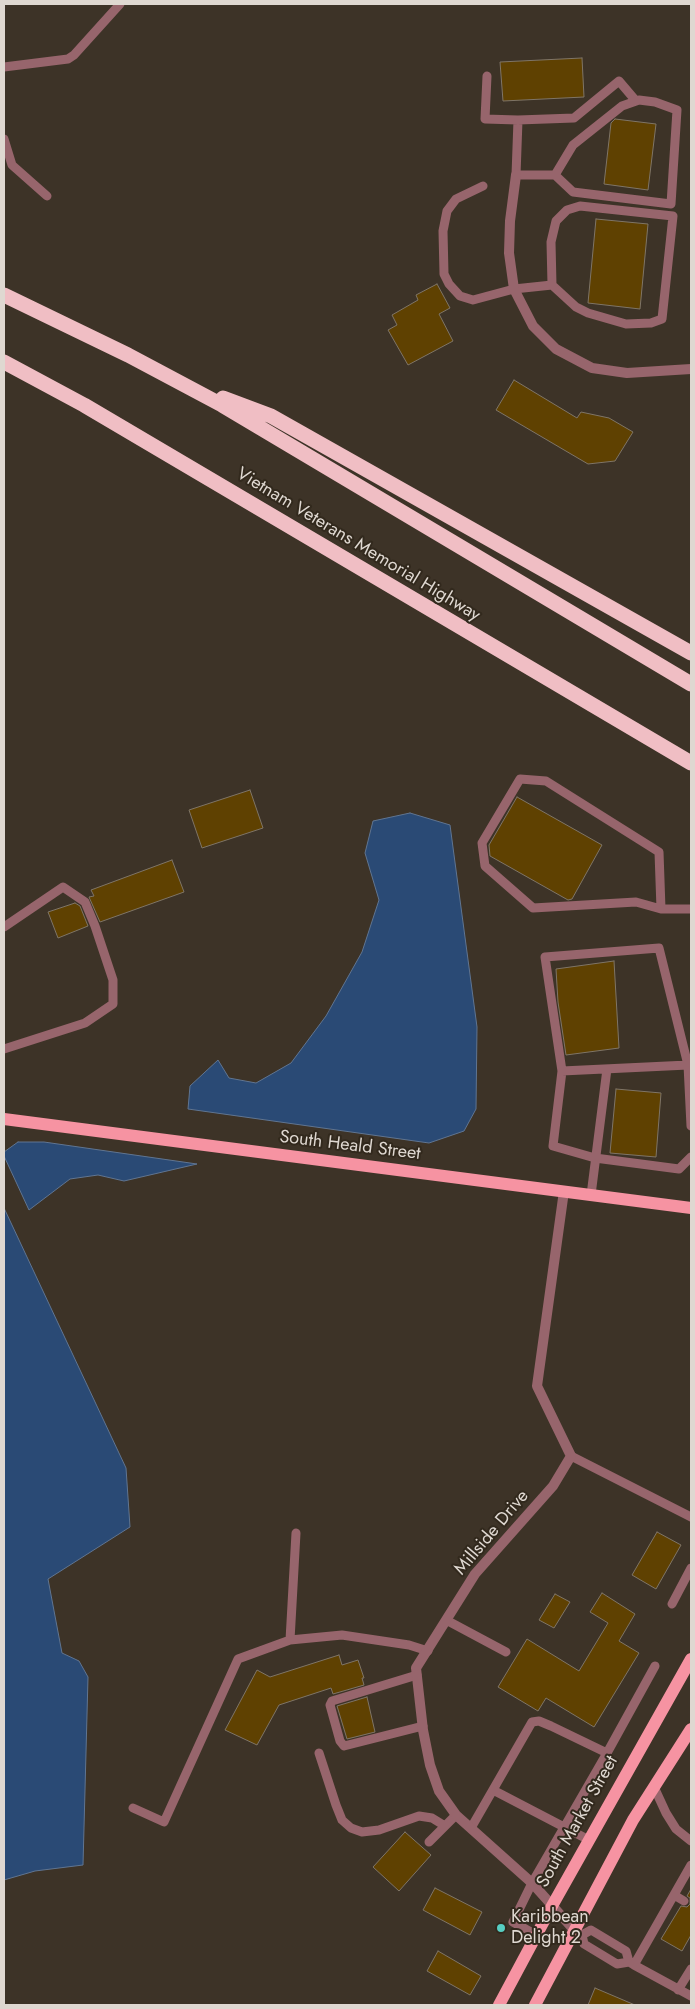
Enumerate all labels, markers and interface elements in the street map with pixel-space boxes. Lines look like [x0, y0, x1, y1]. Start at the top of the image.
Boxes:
street label: Vietnam Veterans Memorial Highway [232, 463, 484, 627]
street label: South Heald Street [278, 1127, 422, 1165]
street label: Millside Drive [450, 1486, 534, 1580]
street label: South Market Street [533, 1752, 623, 1892]
place label: Karibbean Delight 2 [511, 1907, 589, 1950]
marker: Karibbean Delight 2 [495, 1922, 507, 1934]

